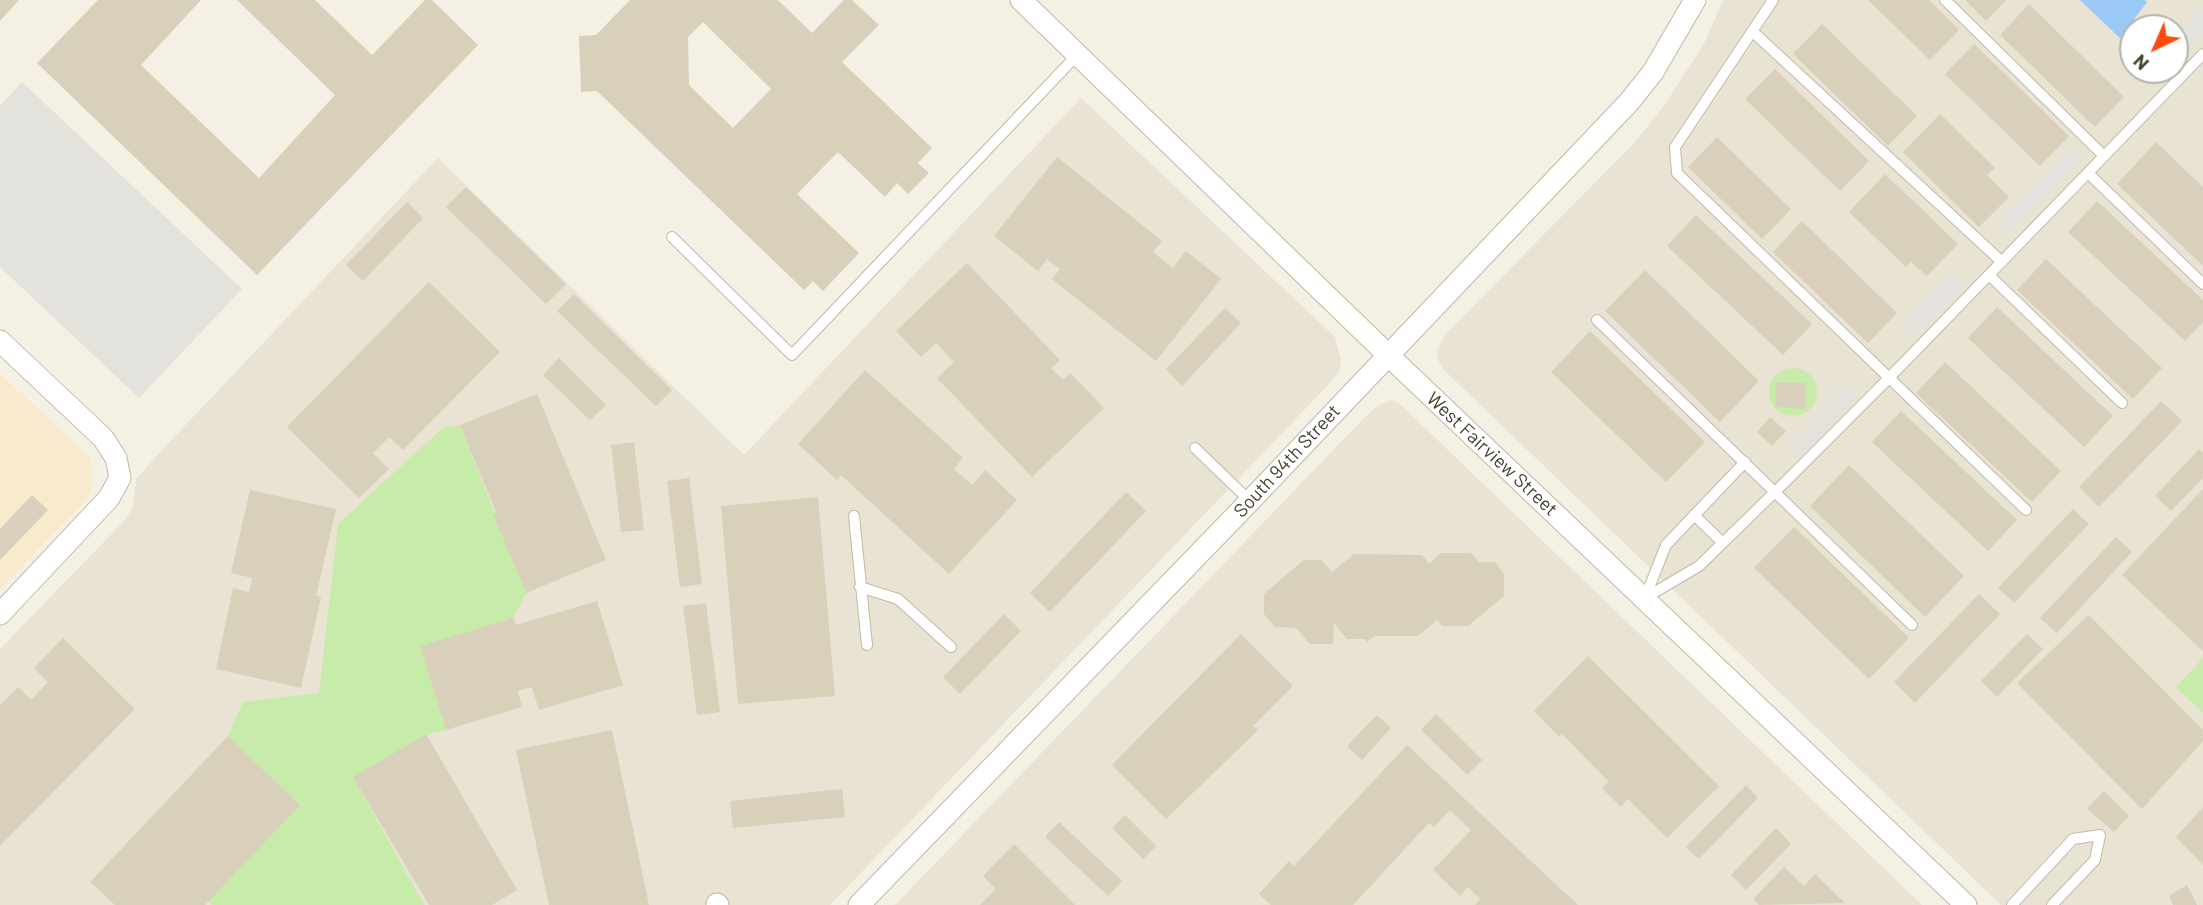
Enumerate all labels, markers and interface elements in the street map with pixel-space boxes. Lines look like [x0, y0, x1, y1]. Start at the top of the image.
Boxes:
north arrow [2119, 14, 2189, 84]
text: N [2128, 50, 2153, 76]
street label: West Fairview Street [1422, 387, 1562, 521]
street label: South 94th Street [1229, 400, 1345, 522]

